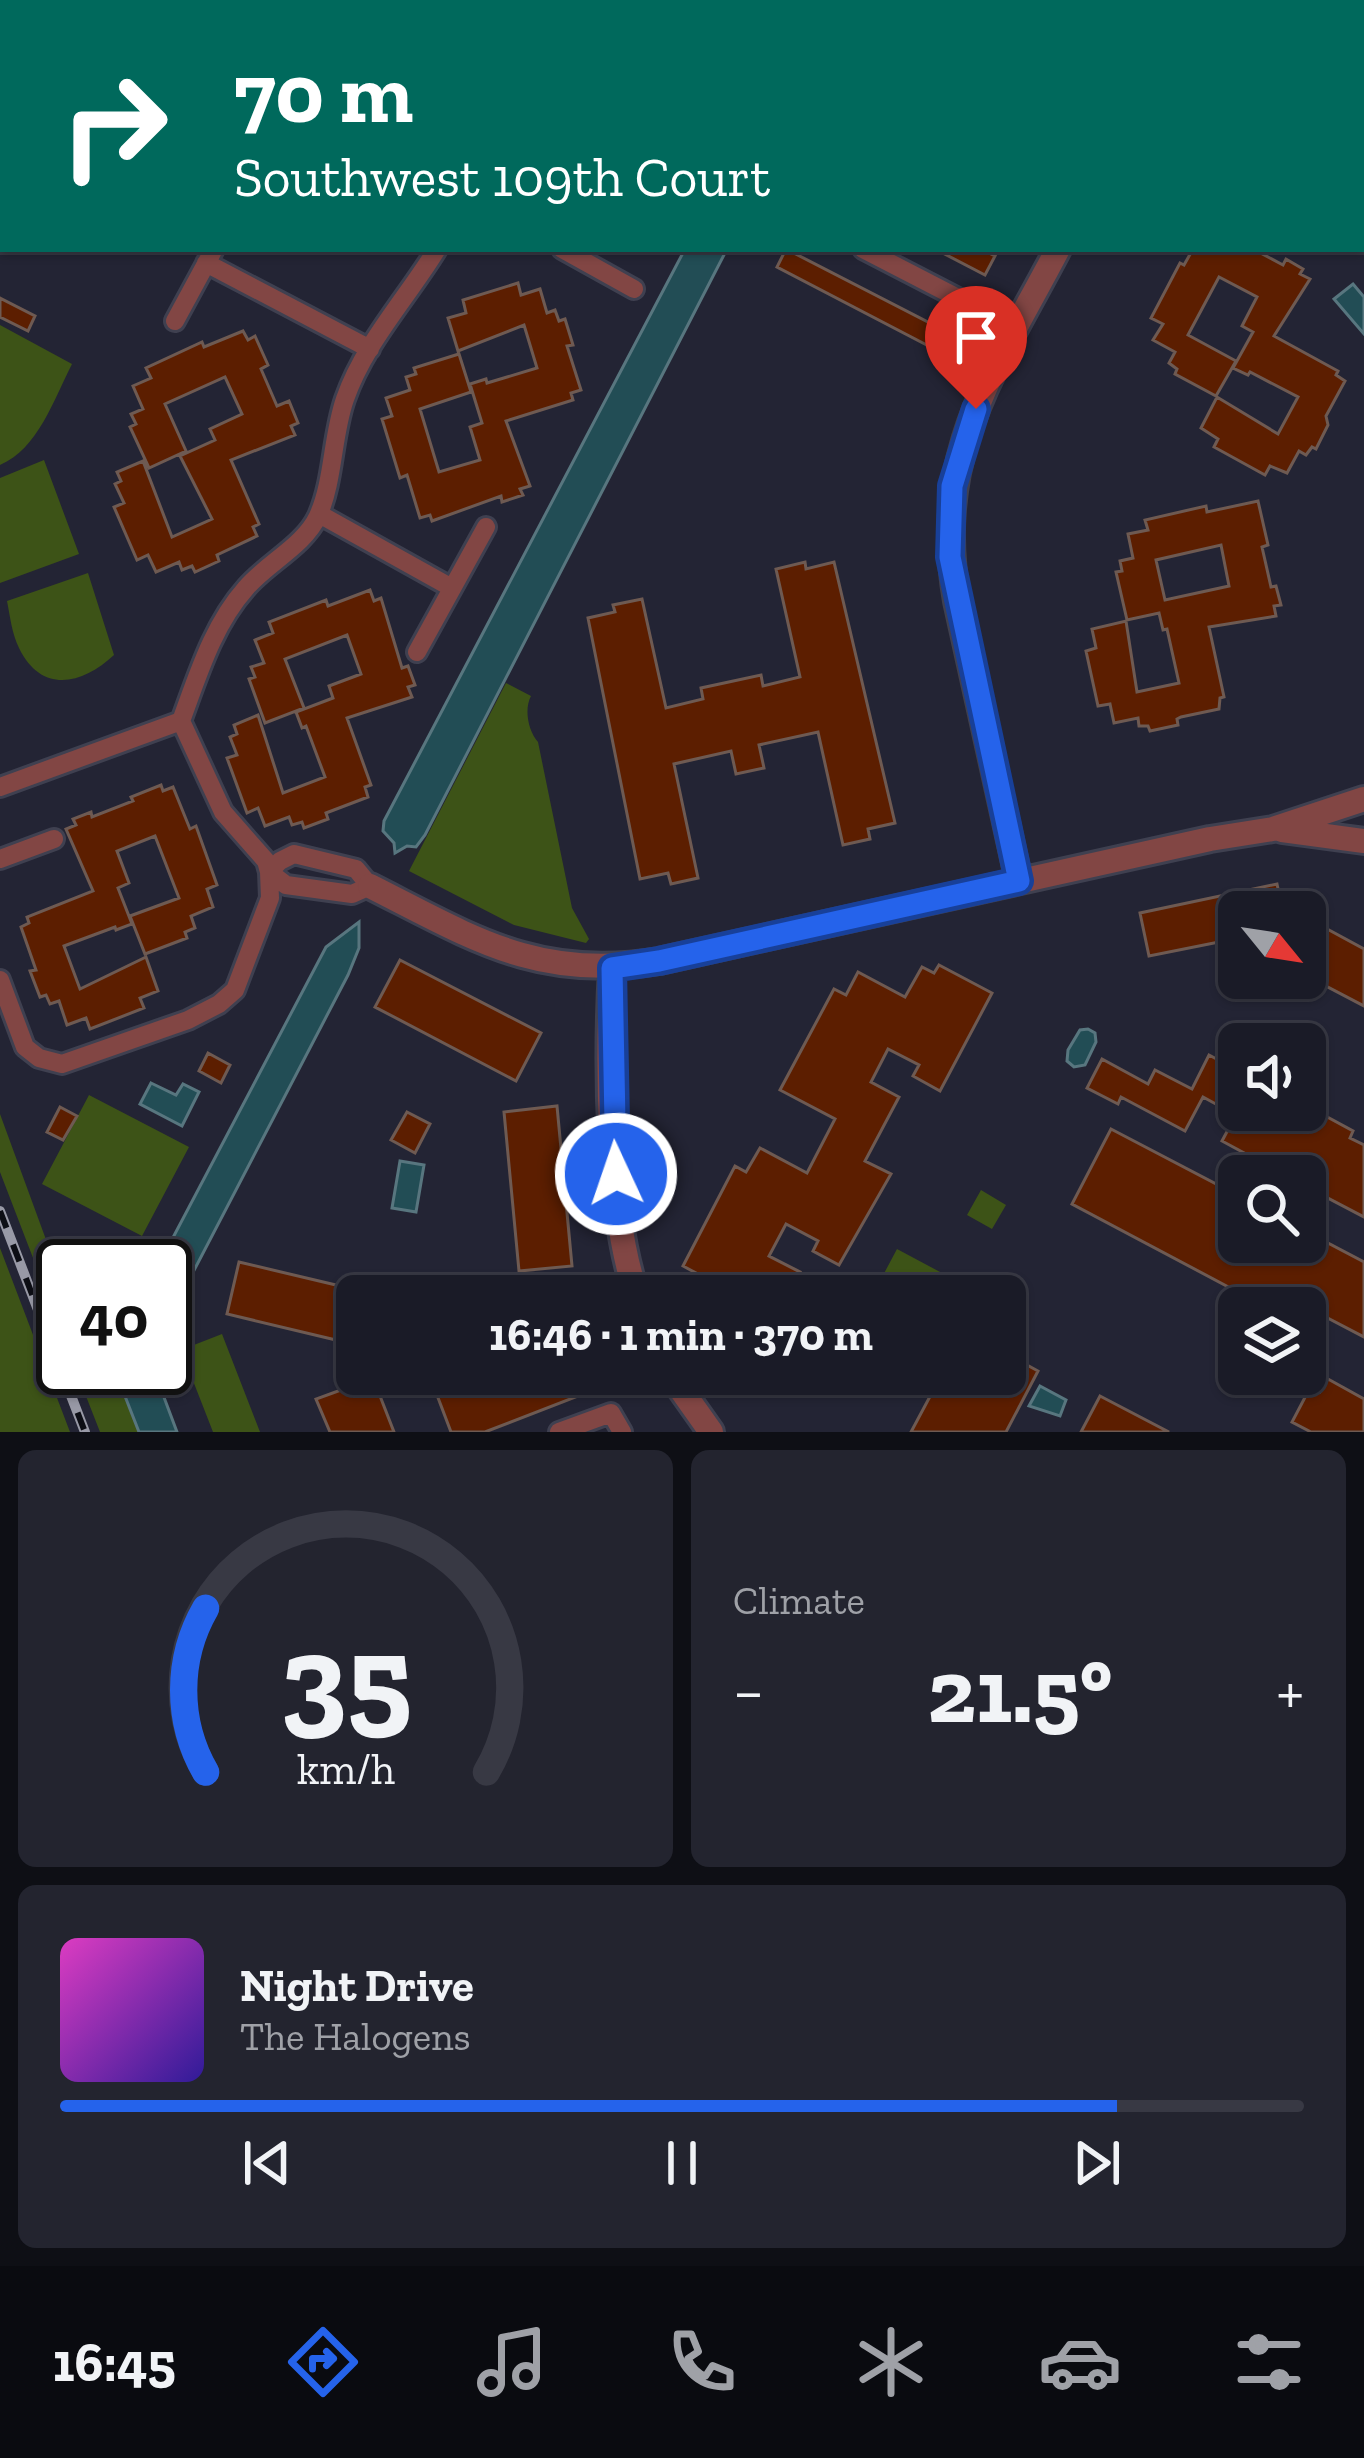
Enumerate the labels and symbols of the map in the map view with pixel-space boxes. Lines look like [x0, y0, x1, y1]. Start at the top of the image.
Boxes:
pin [925, 286, 1027, 409]
north arrow [1218, 891, 1326, 999]
position arrow [553, 1111, 679, 1237]
speed limit sign: 40 [36, 1239, 192, 1395]

